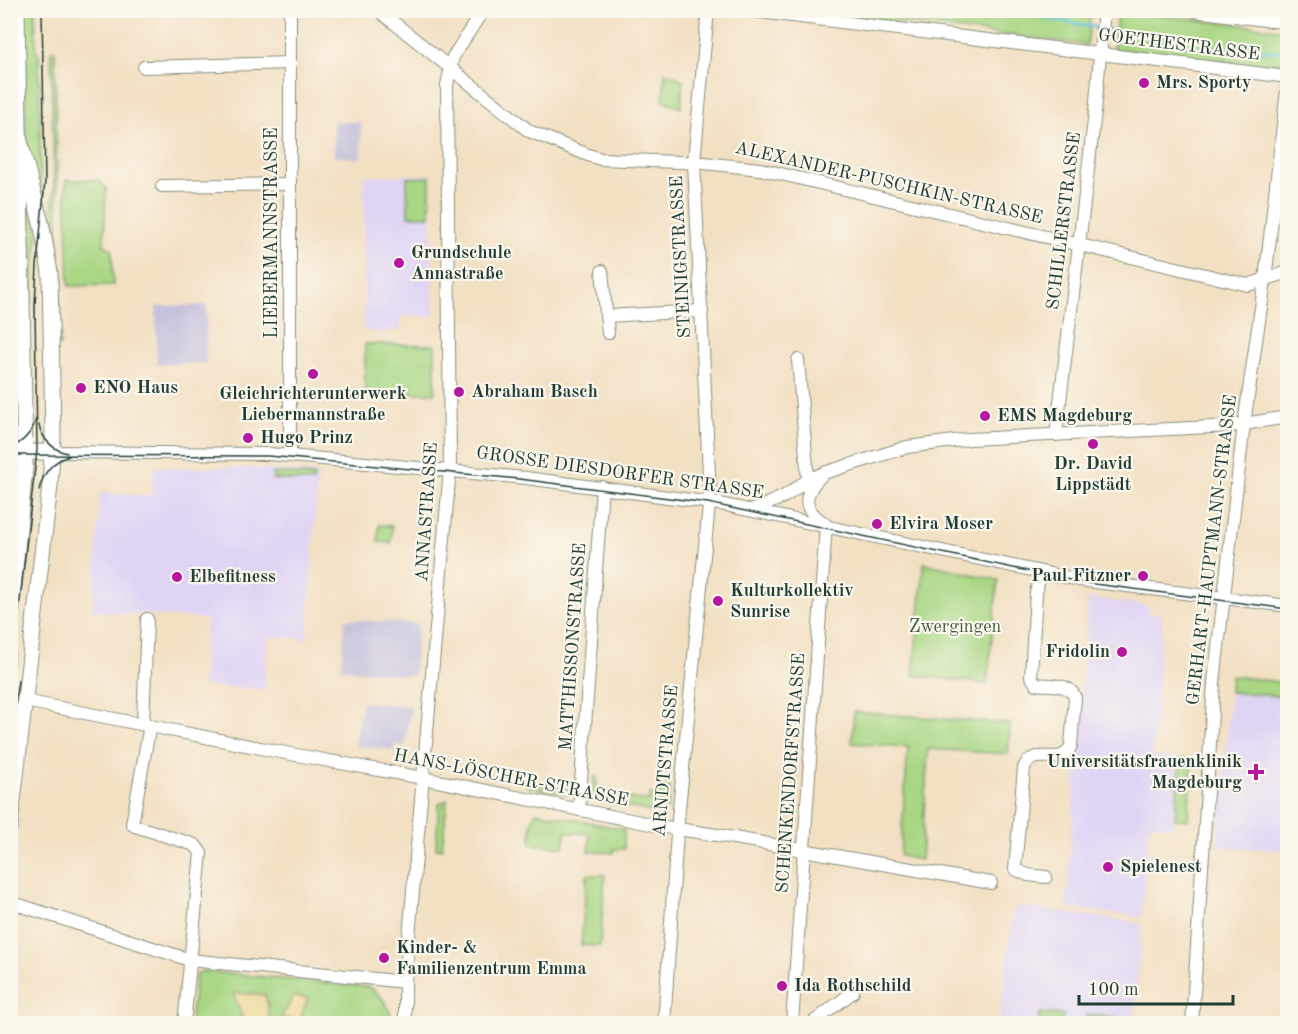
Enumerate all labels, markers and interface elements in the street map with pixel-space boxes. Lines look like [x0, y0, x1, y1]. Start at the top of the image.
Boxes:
street label: GOETHESTRASSE [1097, 26, 1261, 64]
place label: Mrs. Sporty [1156, 74, 1251, 92]
marker: Mrs. Sporty [1137, 76, 1151, 90]
street label: LIEBERMANNSTRASSE [263, 127, 281, 339]
street label: SCHILLERSTRASSE [1044, 131, 1084, 311]
street label: ALEXANDER-PUSCHKIN-STRASSE [733, 139, 1045, 227]
street label: STEINIGSTRASSE [668, 175, 694, 339]
place label: Grundschule Annastraße [411, 244, 512, 283]
marker: Grundschule Annastraße [392, 256, 406, 270]
marker: Gleichrichterunterwerk Liebermannstraße [306, 367, 320, 381]
place label: ENO Haus [93, 379, 178, 397]
marker: ENO Haus [74, 381, 88, 395]
place label: Abraham Basch [471, 383, 598, 401]
place label: Gleichrichterunterwerk Liebermannstraße [219, 385, 407, 424]
marker: Abraham Basch [452, 385, 466, 399]
street label: GERHART-HAUPTMANN-STRASSE [1184, 394, 1240, 706]
place label: EMS Magdeburg [997, 407, 1132, 425]
marker: EMS Magdeburg [978, 409, 992, 423]
place label: Hugo Prinz [260, 429, 353, 447]
marker: Hugo Prinz [241, 431, 255, 445]
marker: Dr. David Lippstädt [1086, 437, 1100, 451]
street label: ANNASTRASSE [413, 442, 441, 582]
street label: GROSSE DIESDORFER STRASSE [475, 444, 765, 502]
place label: Dr. David Lippstädt [1053, 455, 1133, 494]
place label: Elvira Moser [889, 515, 993, 533]
marker: Elvira Moser [870, 517, 884, 531]
street label: MATTHISSONSTRASSE [557, 542, 589, 752]
place label: Paul Fitzner [1031, 567, 1131, 585]
place label: Elbefitness [189, 568, 276, 586]
marker: Paul Fitzner [1136, 569, 1150, 583]
marker: Elbefitness [170, 570, 184, 584]
place label: Kulturkollektiv Sunrise [730, 582, 854, 621]
marker: Kulturkollektiv Sunrise [711, 594, 725, 608]
park label: Zwergingen [909, 618, 1002, 636]
place label: Fridolin [1045, 643, 1110, 661]
marker: Fridolin [1115, 645, 1129, 659]
street label: SCHENKENDORFSTRASSE [774, 652, 808, 894]
street label: ARNDTSTRASSE [650, 684, 682, 838]
street label: HANS-LÖSCHER-STRASSE [392, 742, 631, 810]
place label: Universitätsfrauenklinik Magdeburg [1046, 753, 1242, 792]
marker: Universitätsfrauenklinik Magdeburg [1247, 763, 1265, 781]
place label: Spielenest [1120, 858, 1202, 876]
marker: Spielenest [1101, 860, 1115, 874]
place label: Kinder- & Familienzentrum Emma [396, 939, 587, 978]
marker: Kinder- & Familienzentrum Emma [377, 951, 391, 965]
scale bar [1079, 968, 1234, 1006]
place label: Ida Rothschild [794, 977, 912, 995]
marker: Ida Rothschild [775, 979, 789, 993]
text: 100 m [1088, 981, 1139, 999]

